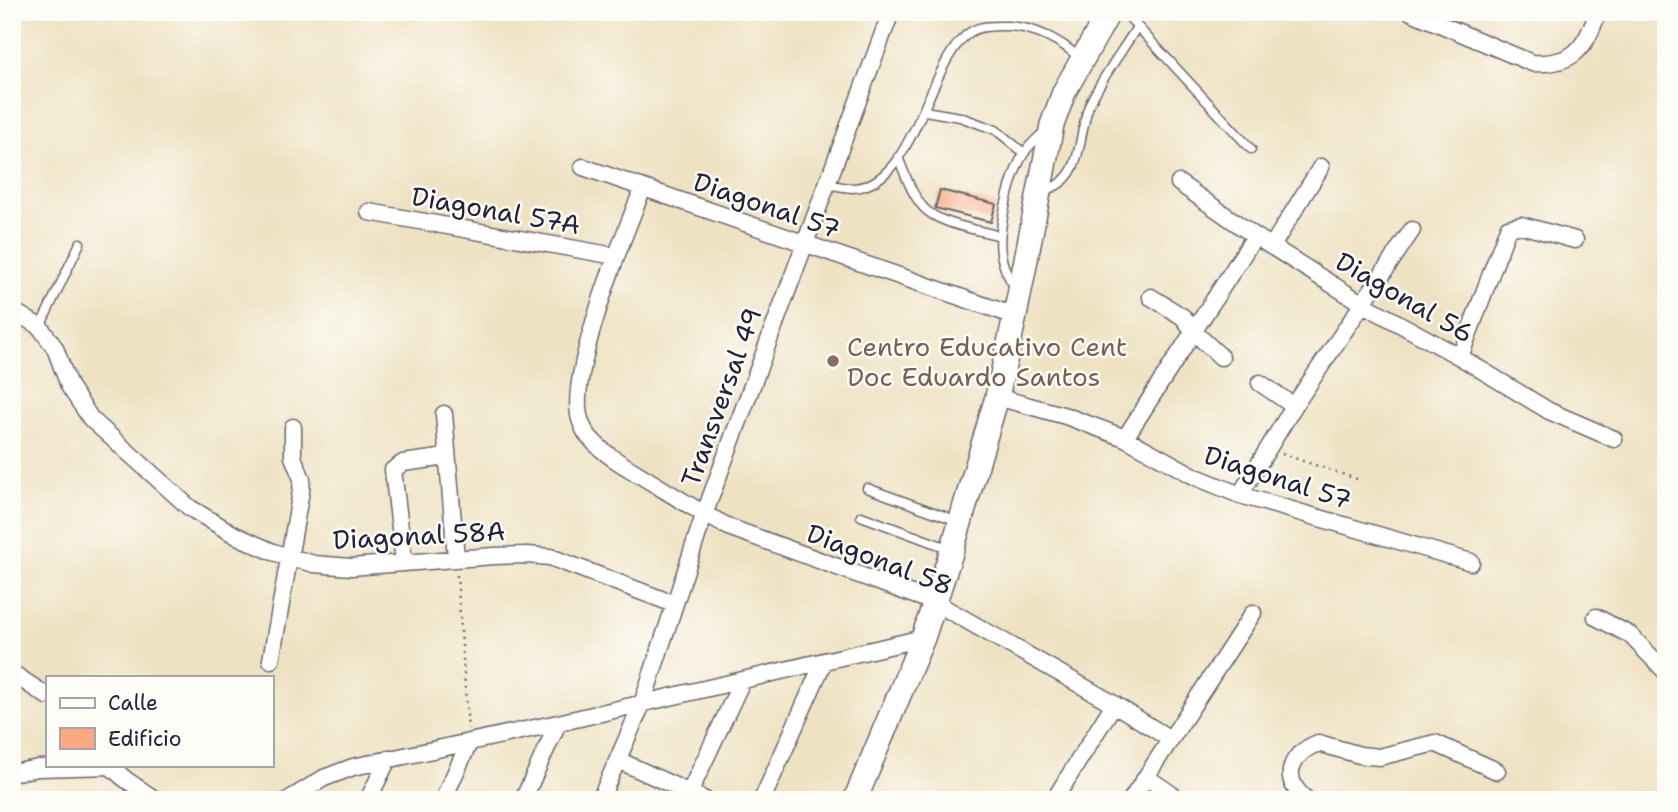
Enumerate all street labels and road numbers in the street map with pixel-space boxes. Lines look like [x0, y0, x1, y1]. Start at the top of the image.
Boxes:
street label: Diagonal 57 [689, 164, 845, 246]
street label: Diagonal 57A [409, 178, 583, 242]
street label: Diagonal 56 [1330, 243, 1480, 351]
street label: Transversal 49 [672, 303, 770, 491]
street label: Diagonal 57 [1200, 437, 1356, 517]
street label: Diagonal 58A [332, 513, 506, 557]
street label: Diagonal 58 [802, 515, 958, 603]

